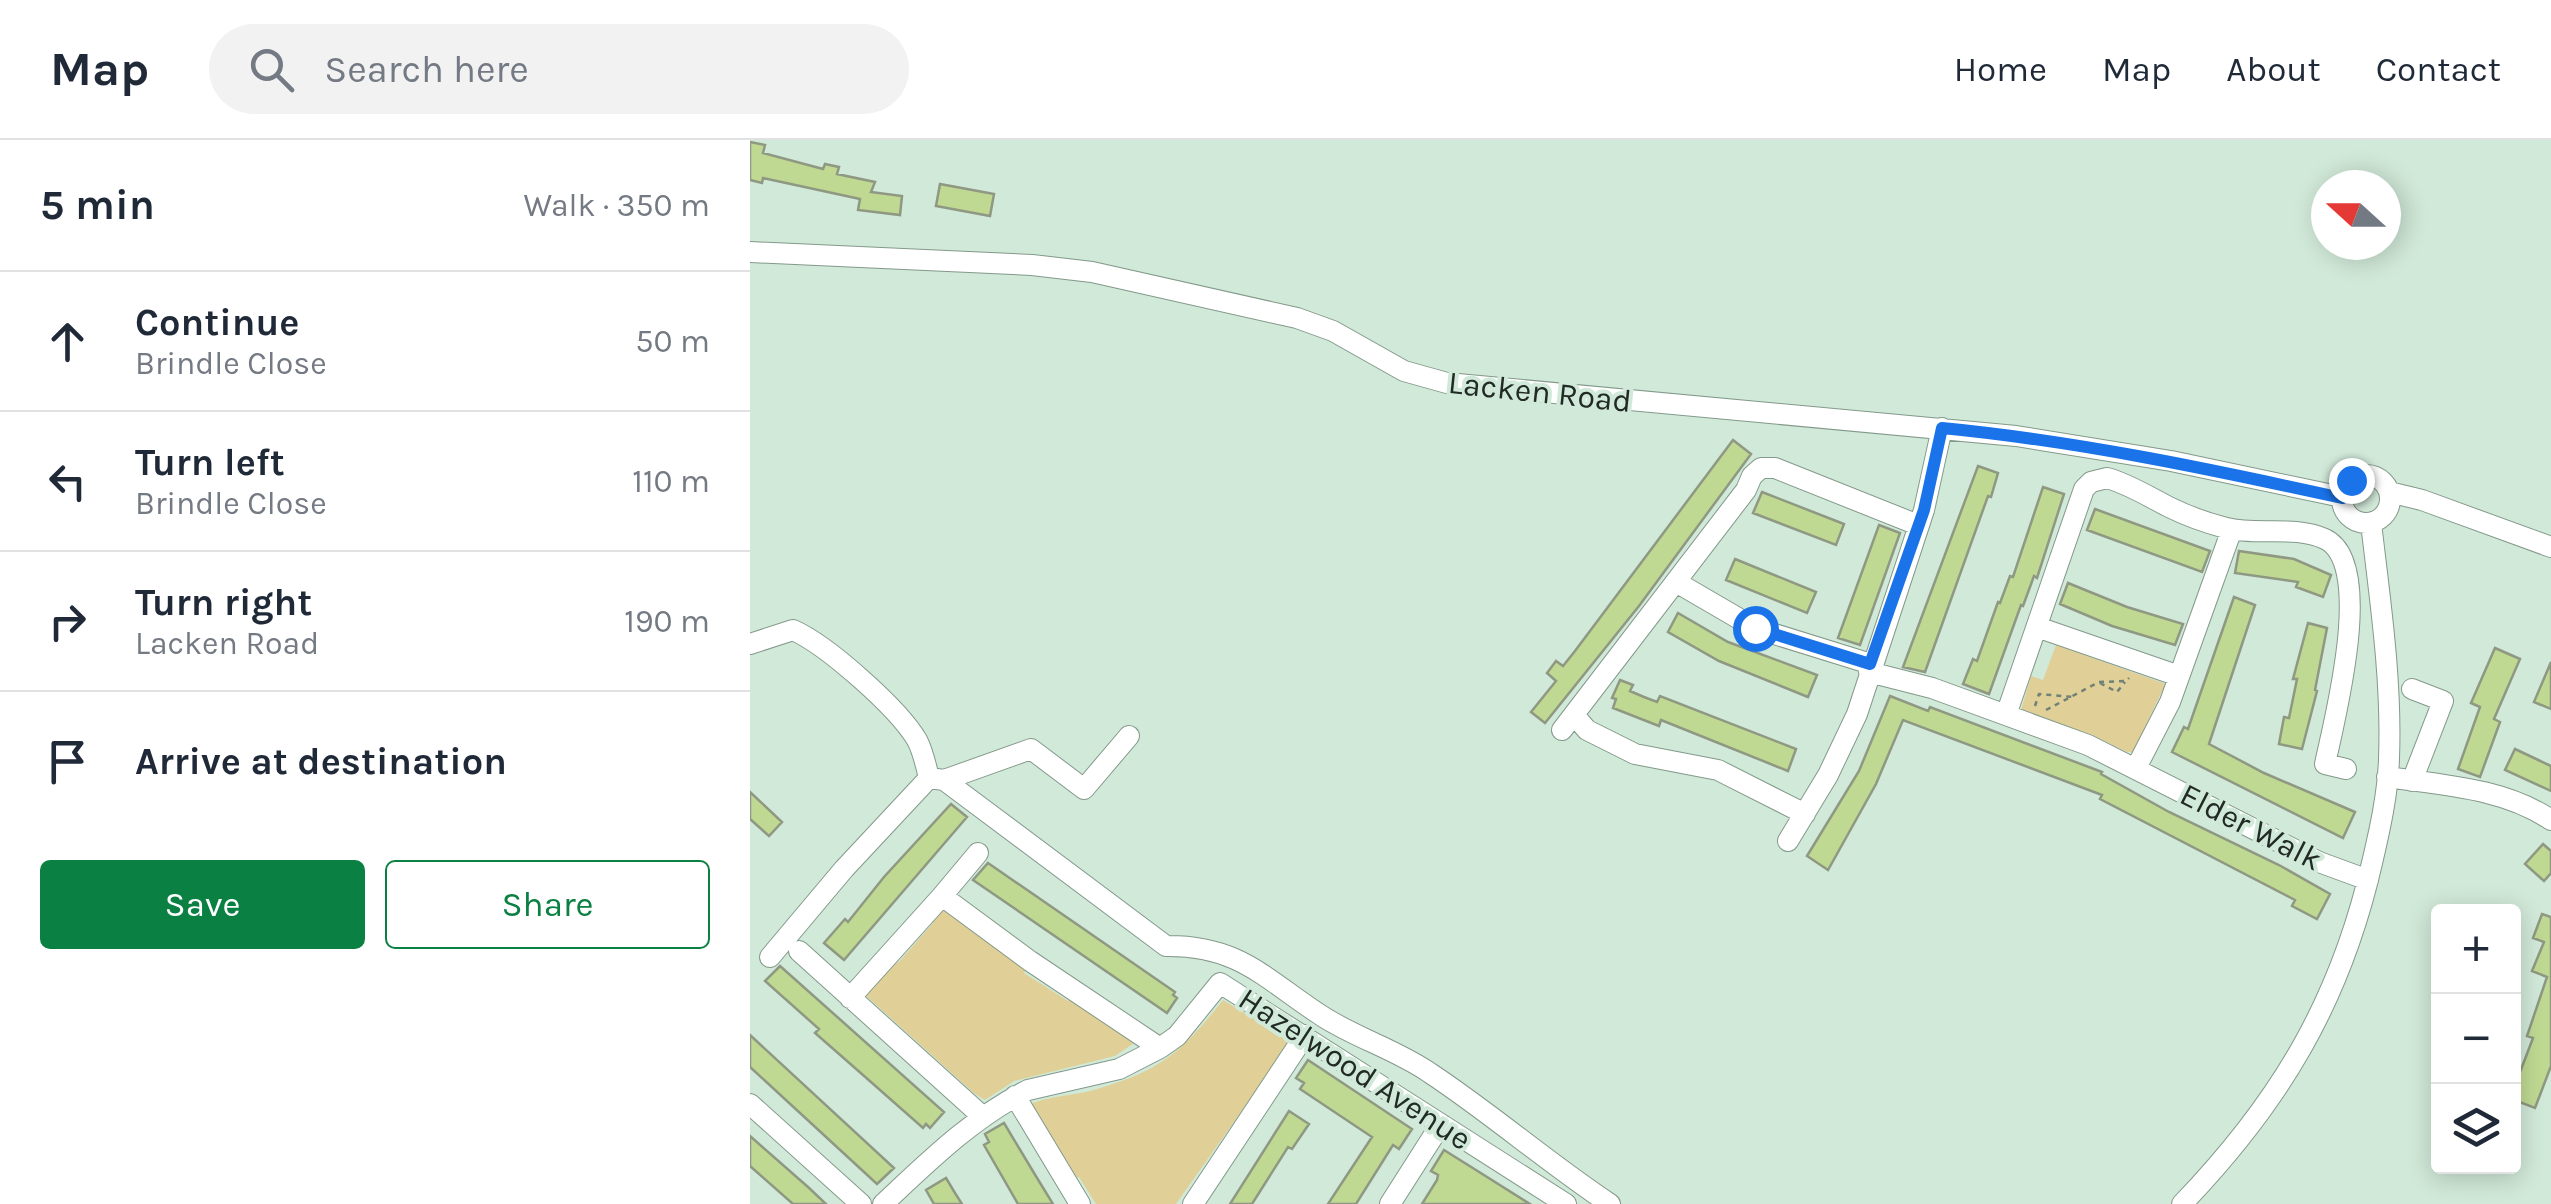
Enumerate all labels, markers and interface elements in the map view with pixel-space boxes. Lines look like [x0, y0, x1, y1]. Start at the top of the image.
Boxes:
search box [209, 24, 909, 114]
text: Map [50, 41, 149, 97]
icon: search [244, 42, 299, 97]
text: Search here [324, 47, 529, 92]
text: Home [1954, 49, 2047, 90]
text: Map [2102, 49, 2171, 90]
text: About [2226, 49, 2321, 90]
text: Contact [2376, 49, 2501, 90]
north arrow [2311, 170, 2401, 260]
text: 5 min [40, 180, 155, 230]
text: Walk · 350 m [523, 187, 710, 224]
text: Continue [135, 300, 299, 345]
icon: ahead [40, 314, 95, 369]
text: 50 m [635, 323, 710, 360]
text: Brindle Close [135, 345, 327, 382]
street label: Lacken Road [1447, 364, 1633, 420]
text: Turn left [135, 440, 285, 485]
icon: left [40, 454, 95, 509]
route end [2329, 458, 2375, 504]
text: 110 m [632, 463, 710, 500]
text: Brindle Close [135, 485, 327, 522]
text: Turn right [135, 580, 312, 625]
icon: right [40, 594, 95, 649]
text: 190 m [624, 603, 710, 640]
route start [1733, 606, 1779, 652]
text: Lacken Road [135, 625, 319, 662]
icon: arrive [40, 734, 95, 789]
text: Arrive at destination [135, 739, 507, 784]
street label: Elder Walk [2174, 776, 2328, 878]
button: Save [40, 860, 365, 949]
button: Share [385, 860, 710, 949]
map controls [2431, 904, 2521, 1174]
button: + [2431, 904, 2521, 994]
street label: Hazelwood Avenue [1232, 980, 1478, 1158]
button: − [2431, 994, 2521, 1084]
button: layers [2431, 1084, 2521, 1174]

